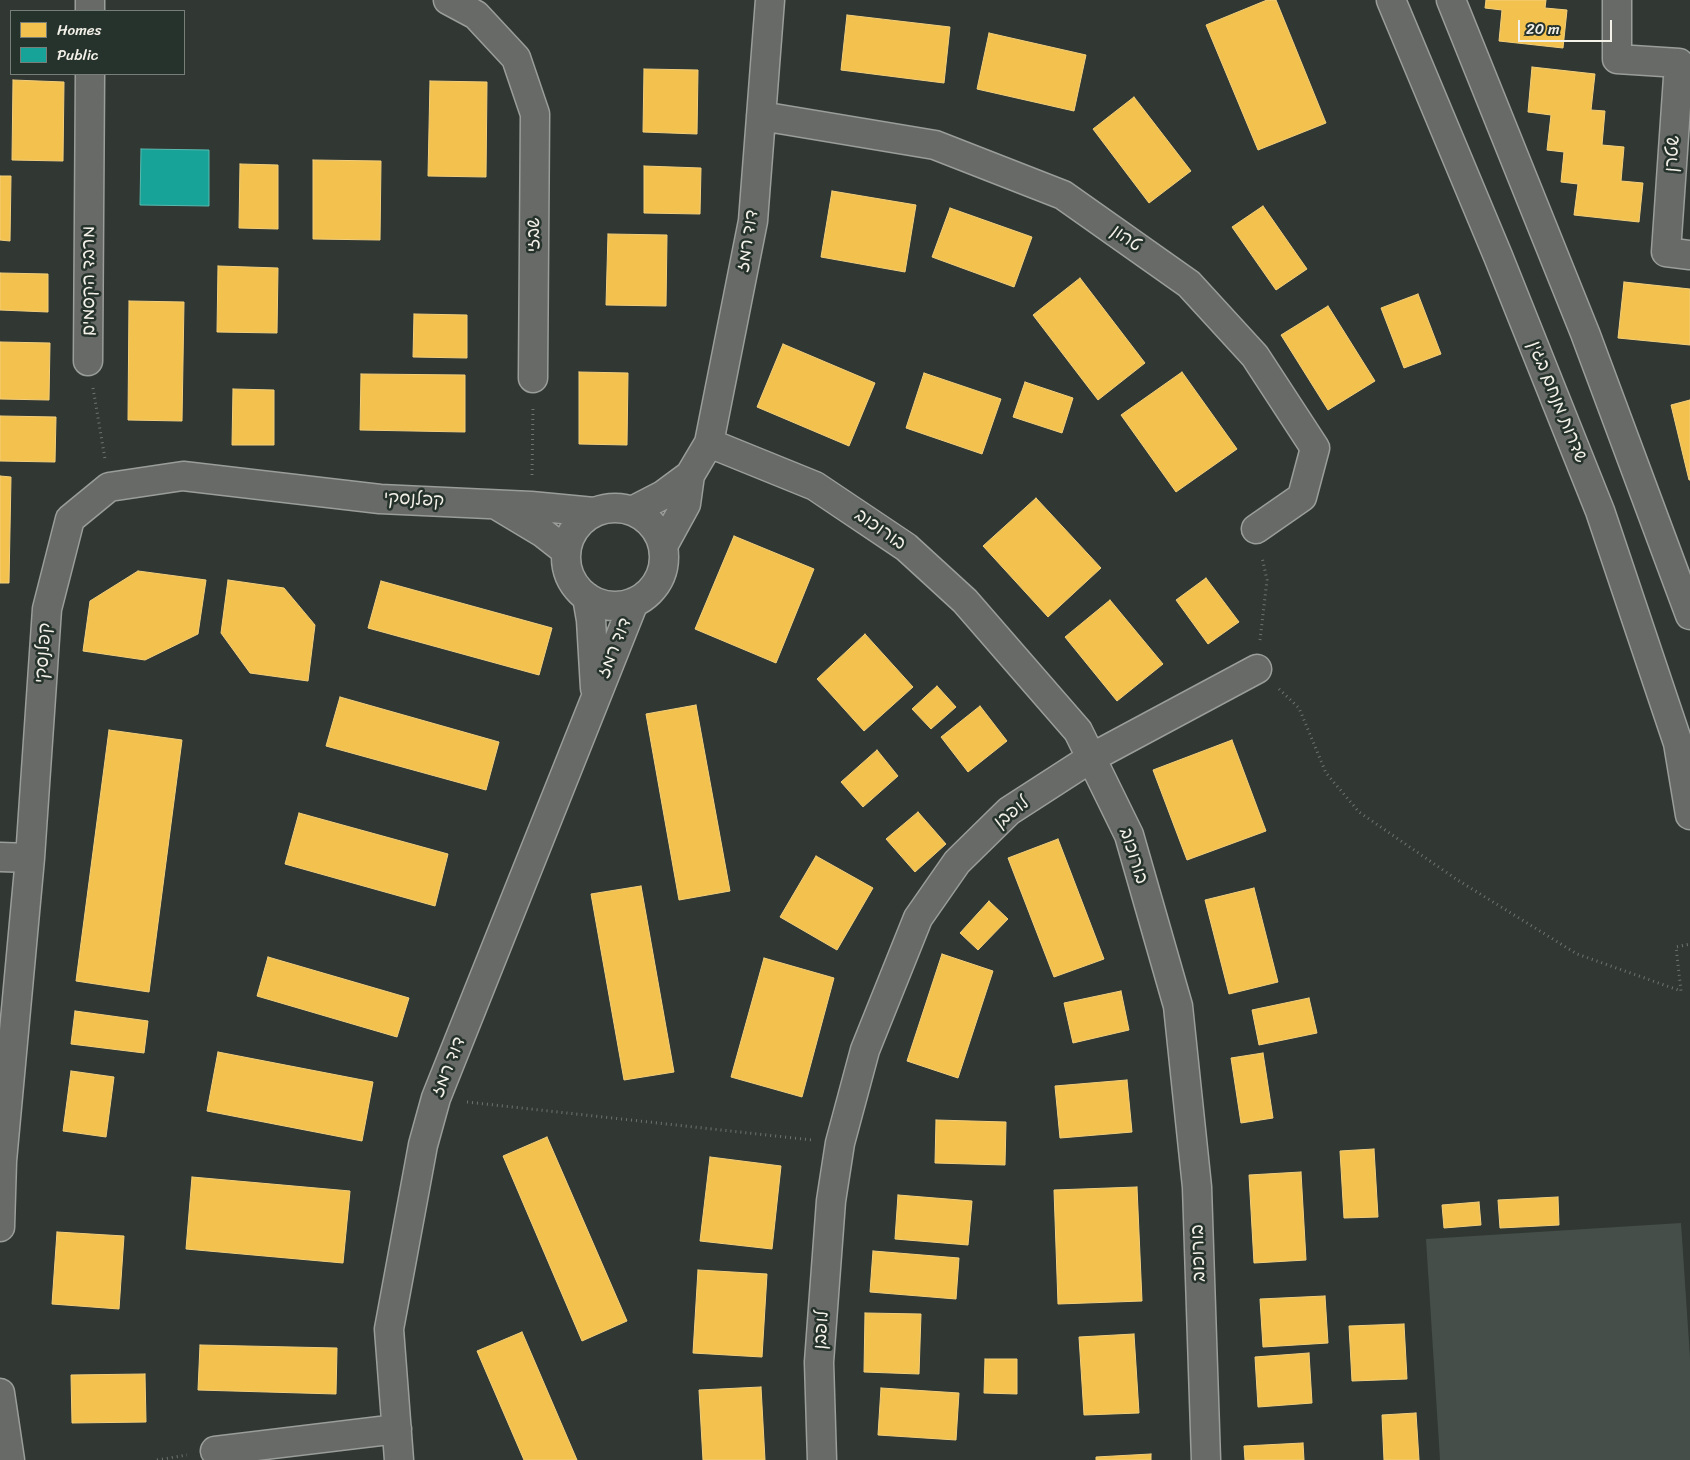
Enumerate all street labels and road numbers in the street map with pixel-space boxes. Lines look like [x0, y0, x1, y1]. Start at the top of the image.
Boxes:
street label: שטרן [1661, 135, 1685, 173]
street label: דוד רמז [732, 208, 764, 274]
street label: שבזי [523, 218, 545, 252]
street label: טהון [1106, 221, 1146, 257]
street label: מרבד הקסמים [78, 226, 100, 336]
street label: שדרות מנחם בגין [1523, 338, 1591, 466]
street label: קפלנסקי [383, 488, 445, 512]
street label: בורוכוב [850, 505, 910, 555]
street label: דוד רמז [593, 615, 637, 681]
street label: קפלנסקי [31, 622, 57, 684]
street label: לופבן [990, 793, 1034, 833]
street label: בורוכוב [1114, 825, 1152, 887]
street label: דוד רמז [427, 1034, 471, 1100]
street label: בורוכוב [1187, 1224, 1211, 1282]
street label: לופבן [810, 1310, 834, 1350]

